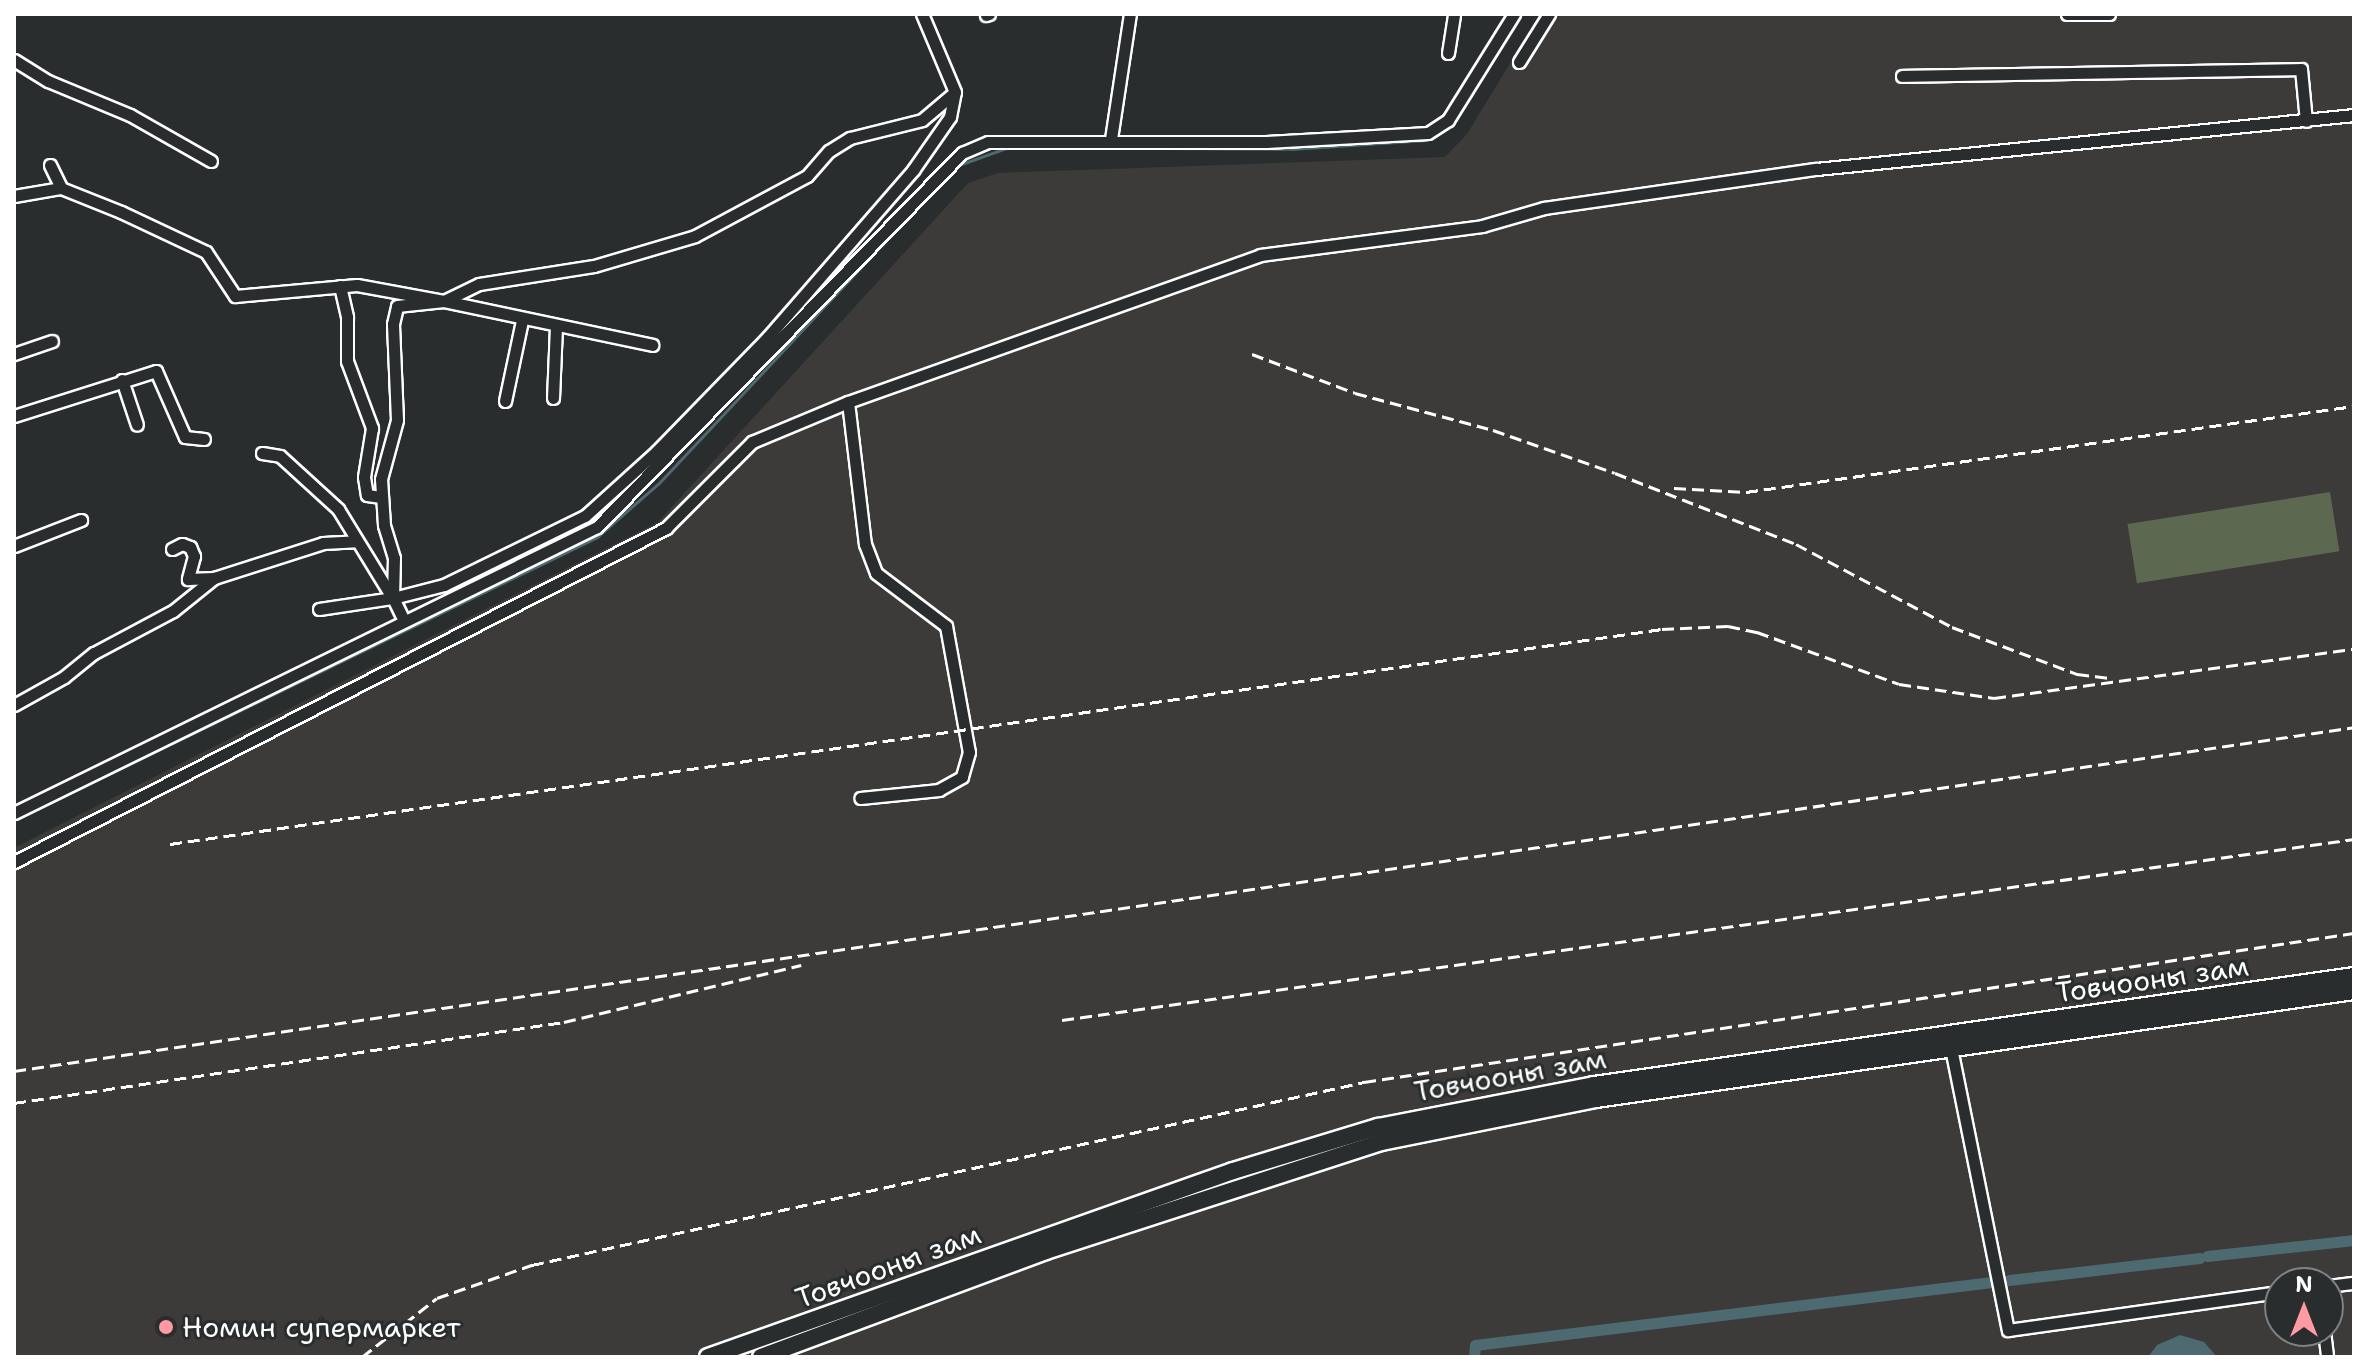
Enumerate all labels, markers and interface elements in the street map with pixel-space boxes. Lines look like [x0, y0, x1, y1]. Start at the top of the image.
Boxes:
street label: Товчооны зам [2053, 949, 2251, 1009]
street label: Товчооны зам [1411, 1042, 1609, 1108]
street label: Товчооны зам [791, 1217, 985, 1315]
north arrow [2264, 1267, 2344, 1347]
text: N [2295, 1270, 2313, 1299]
place label: Номин супермаркет [182, 1310, 461, 1344]
marker: Номин супермаркет [157, 1318, 175, 1336]

